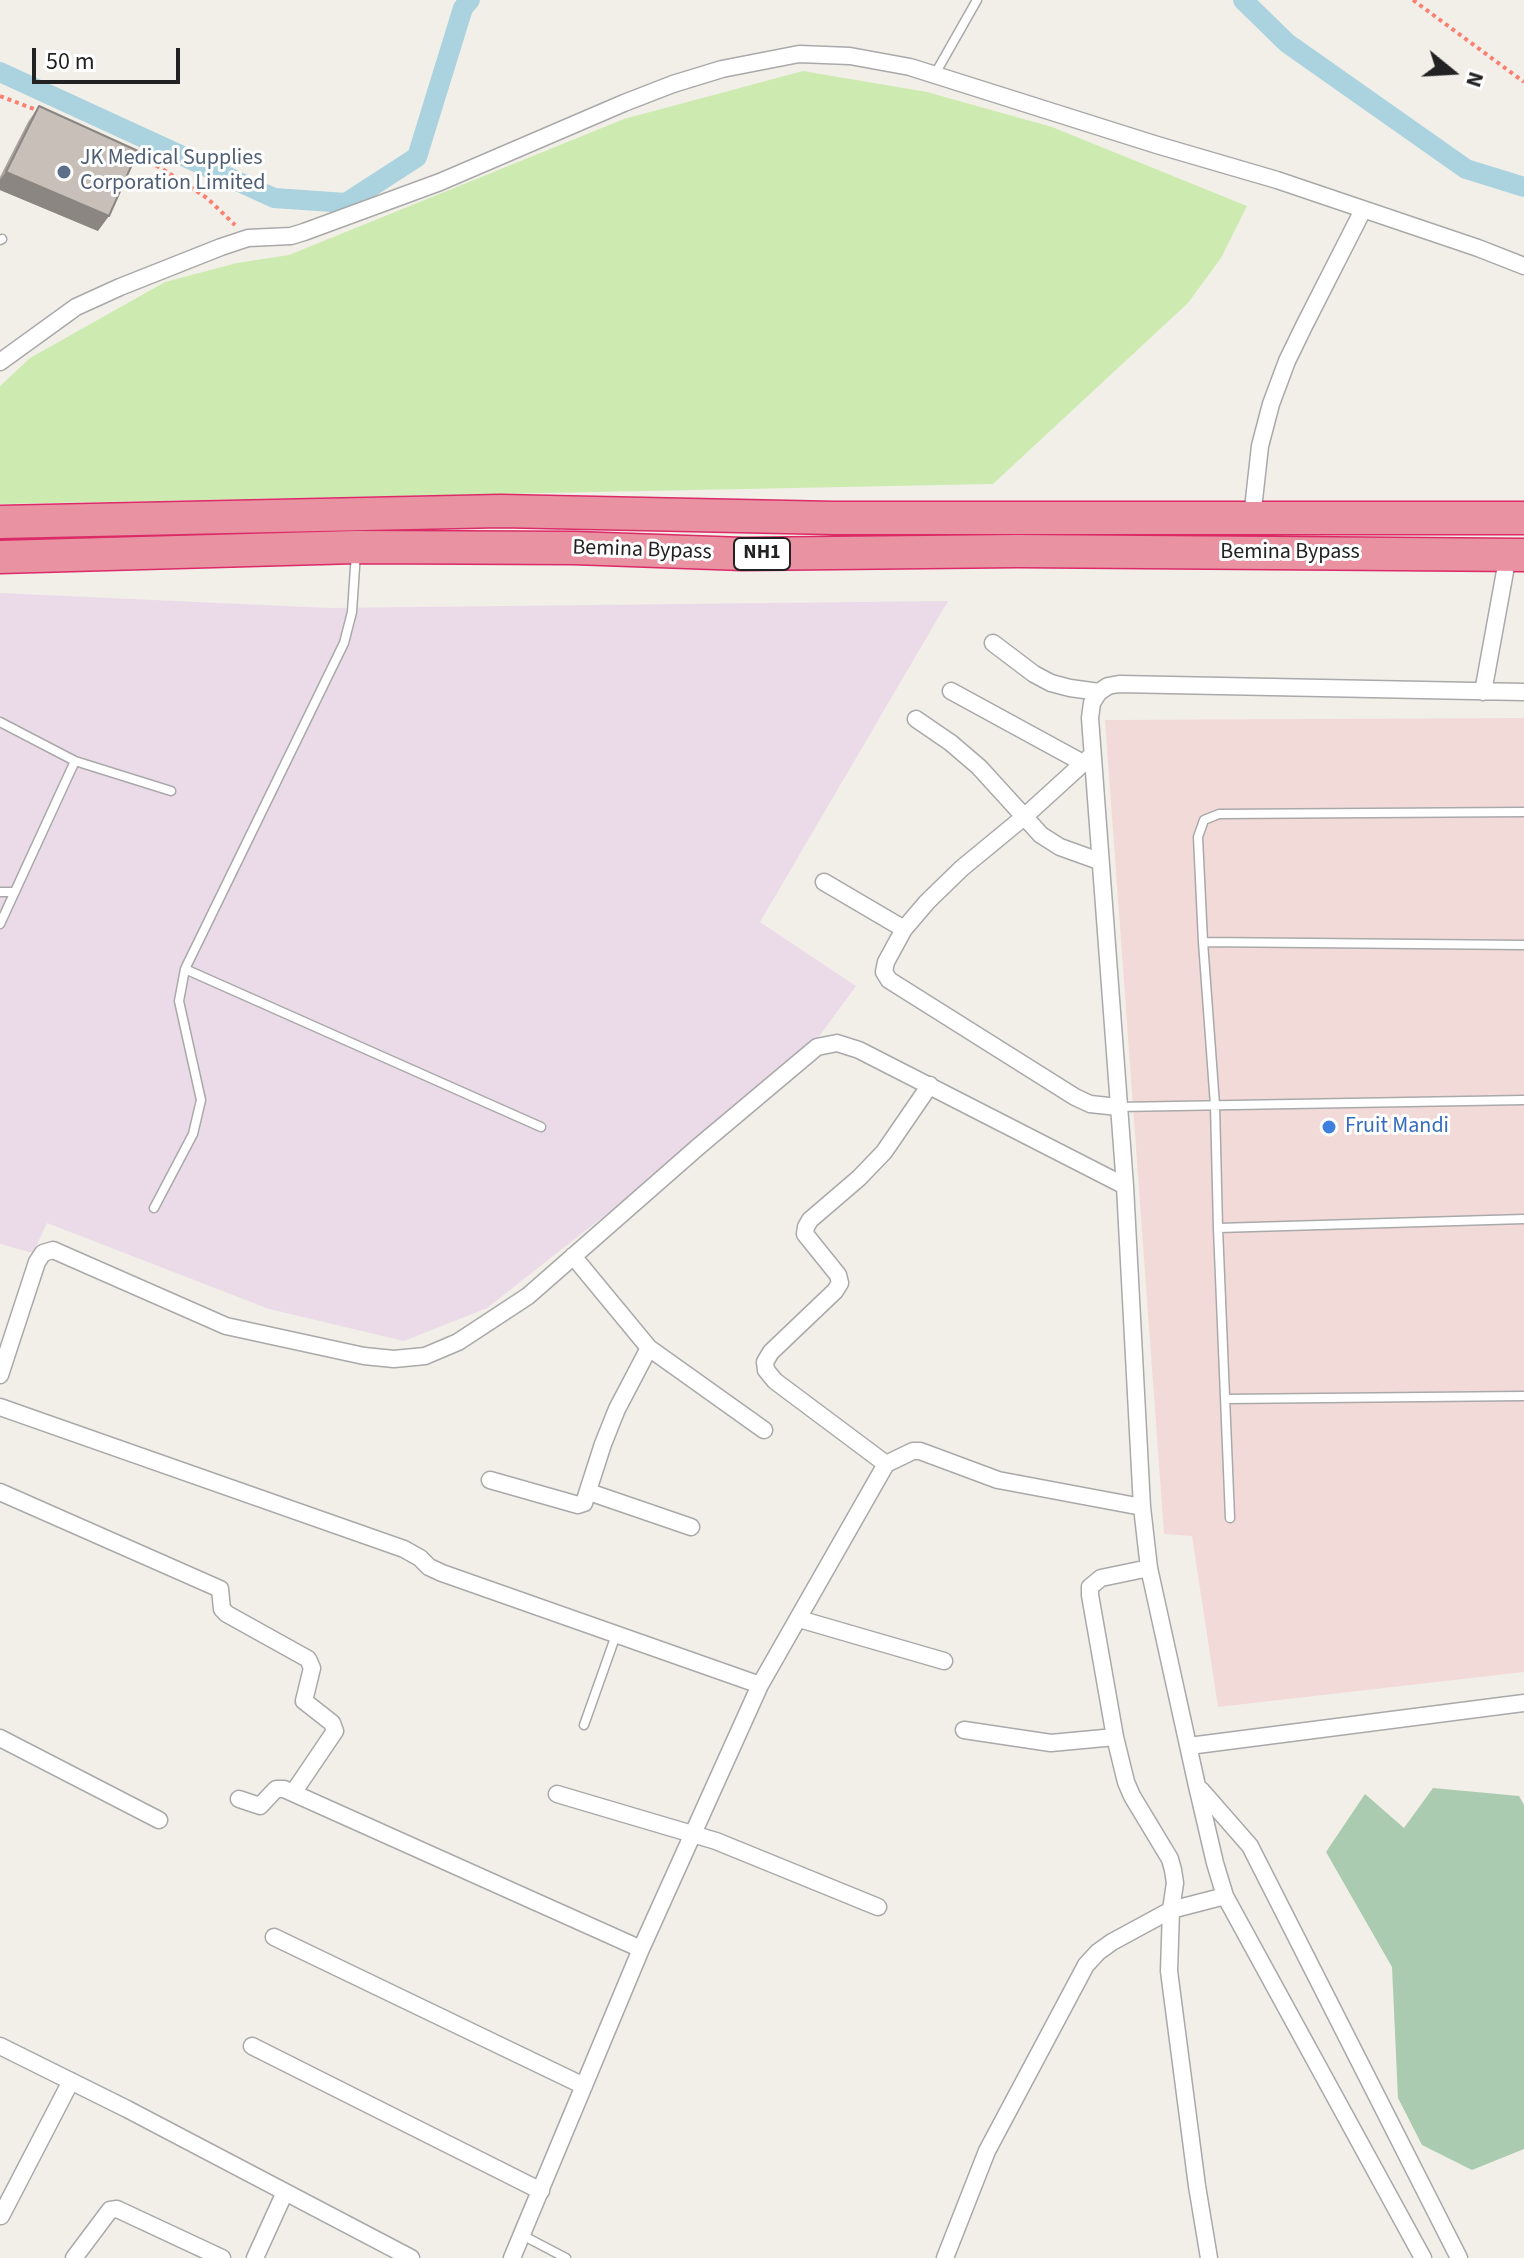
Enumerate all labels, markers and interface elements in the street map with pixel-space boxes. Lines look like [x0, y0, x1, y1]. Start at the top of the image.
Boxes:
scale bar [36, 32, 184, 82]
north arrow [1412, 32, 1492, 112]
text: 50 m [46, 44, 95, 79]
text: N [1457, 68, 1492, 91]
place label: JK Medical Supplies Corporation Limited [80, 146, 265, 198]
marker: JK Medical Supplies Corporation Limited [55, 163, 73, 181]
street label: Bemina Bypass [572, 535, 712, 567]
road number: NH1 [734, 538, 790, 570]
street label: Bemina Bypass [1220, 540, 1360, 566]
place label: Fruit Mandi [1345, 1114, 1449, 1140]
marker: Fruit Mandi [1320, 1118, 1338, 1136]

